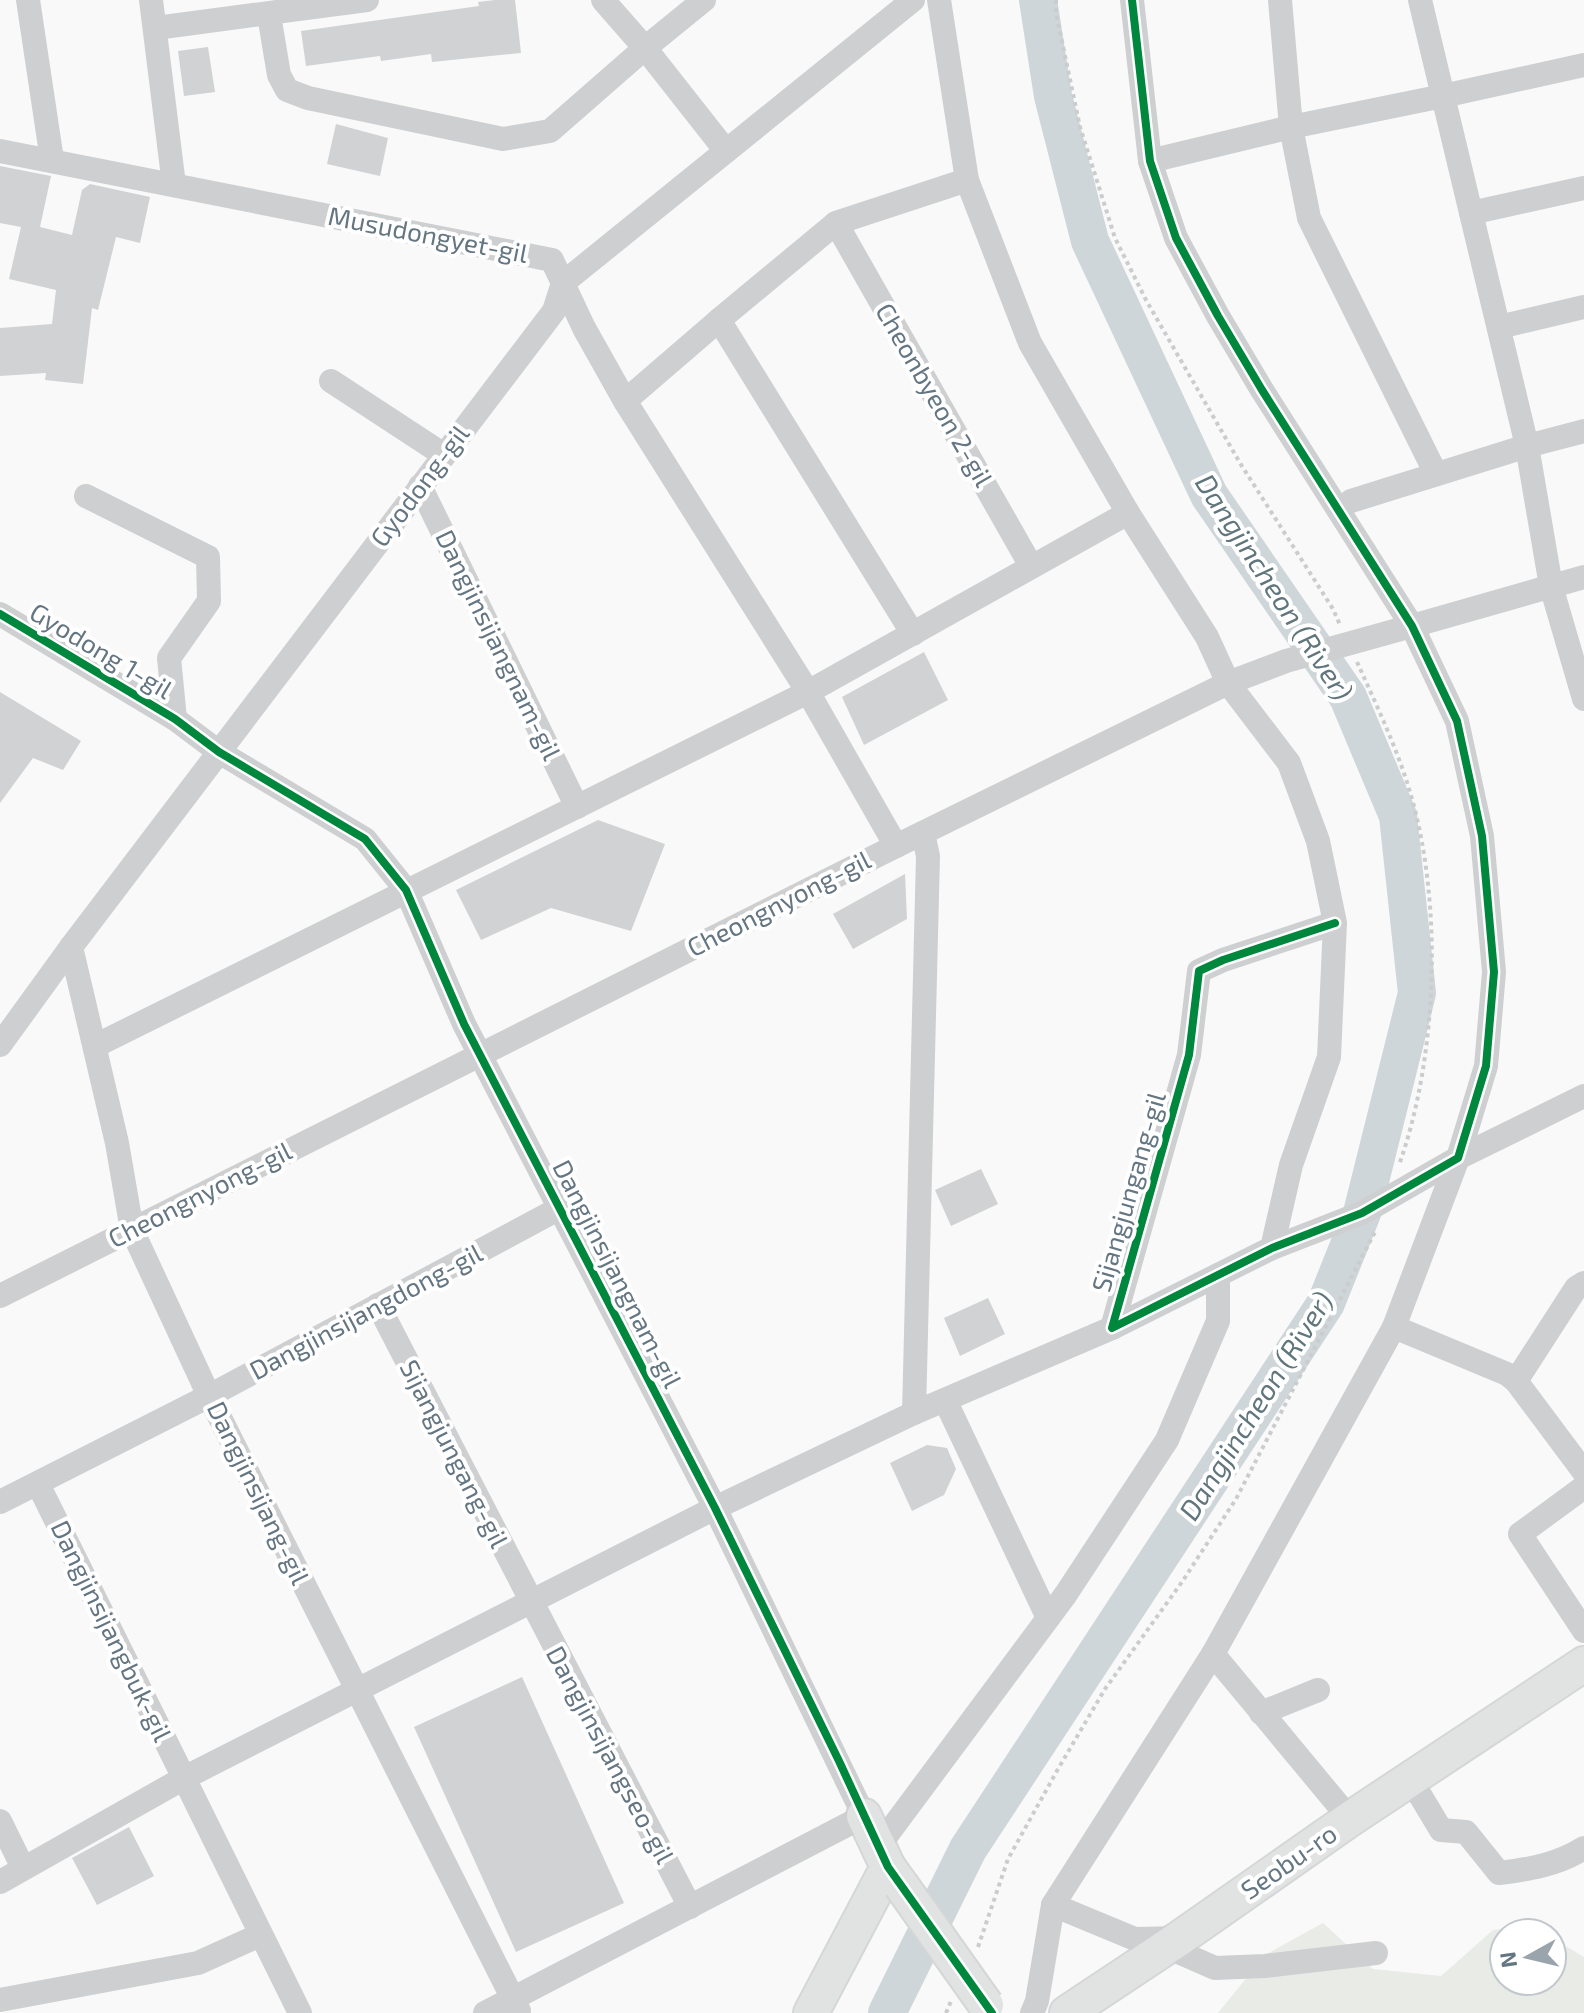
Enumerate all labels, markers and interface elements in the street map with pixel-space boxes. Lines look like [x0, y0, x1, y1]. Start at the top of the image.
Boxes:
street label: Musudongyet-gil [326, 199, 531, 268]
street label: Cheonbyeon 2-gil [870, 297, 1001, 492]
street label: Gyodong-gil [363, 418, 475, 552]
water label: Dangjincheon (River) [1189, 467, 1361, 706]
street label: Dangjinsijangnam-gil [430, 524, 569, 765]
street label: Gyodong 1-gil [25, 595, 179, 704]
street label: Cheongnyong-gil [681, 843, 875, 962]
street label: Sijangjungang-gil [1084, 1088, 1171, 1295]
street label: Cheongnyong-gil [102, 1134, 296, 1253]
street label: Dangjinsijangnam-gil [547, 1154, 689, 1393]
street label: Dangjinsijangdong-gil [244, 1236, 487, 1385]
water label: Dangjincheon (River) [1171, 1285, 1339, 1526]
street label: Sijangjungang-gil [395, 1354, 516, 1553]
street label: Dangjinsijang-gil [202, 1396, 317, 1589]
street label: Dangjinsijangbuk-gil [45, 1515, 179, 1746]
street label: Dangjinsijangseo-gil [541, 1640, 682, 1868]
street label: Seobu-ro [1234, 1817, 1342, 1905]
north arrow [1488, 1917, 1568, 1997]
text: N [1493, 1950, 1521, 1970]

